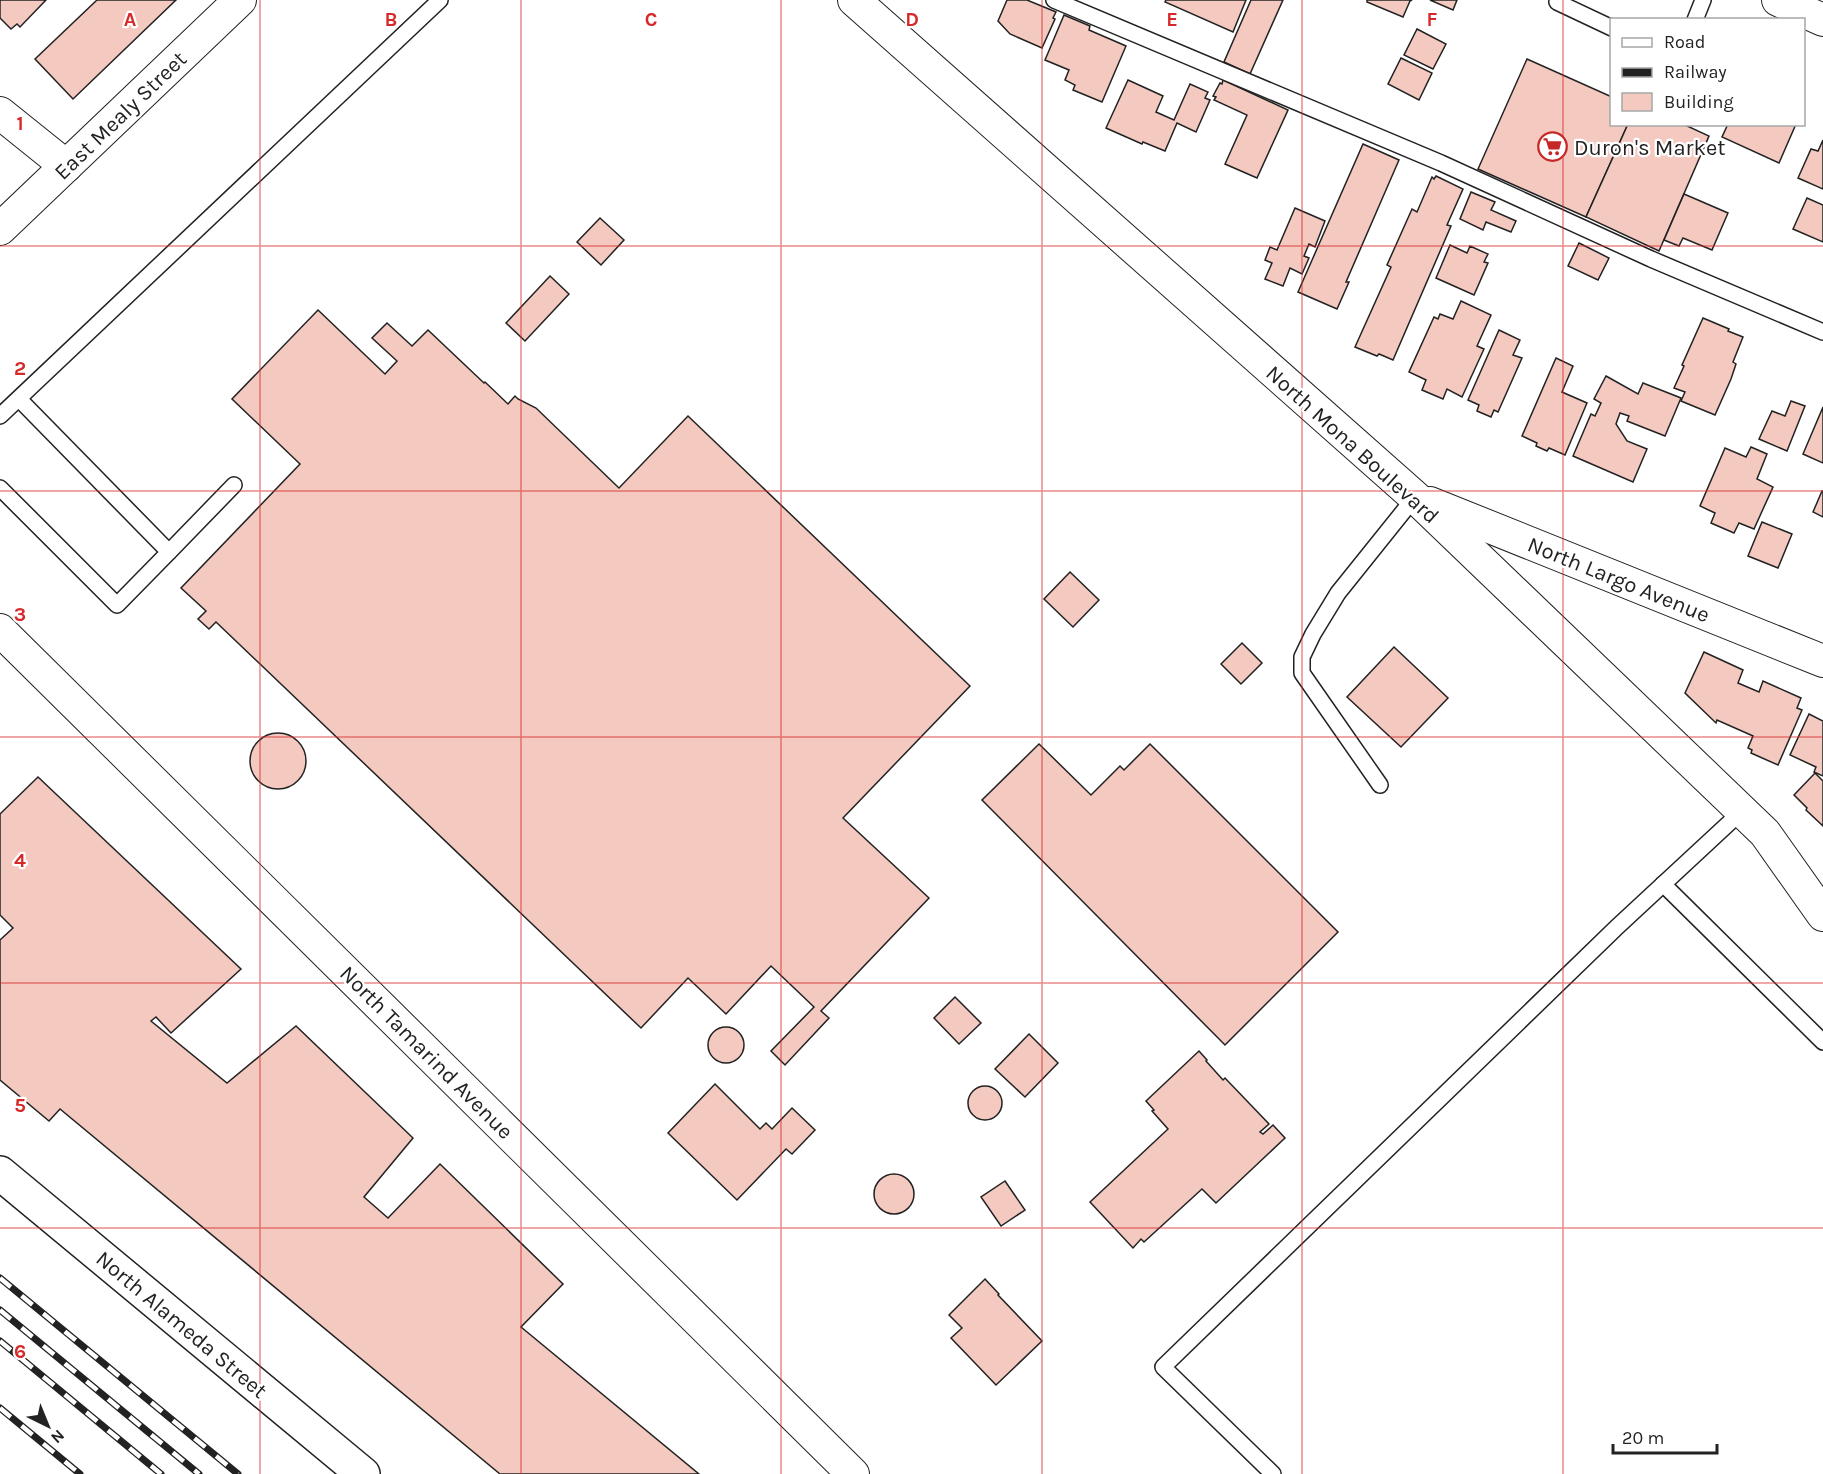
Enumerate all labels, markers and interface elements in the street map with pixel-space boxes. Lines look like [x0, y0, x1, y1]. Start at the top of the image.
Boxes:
text: A [124, 8, 137, 31]
text: B [385, 8, 397, 31]
text: C [645, 8, 657, 31]
text: D [905, 8, 919, 31]
text: E [1166, 8, 1178, 31]
text: F [1427, 8, 1438, 31]
legend [1610, 18, 1805, 126]
text: Road [1664, 31, 1705, 53]
street label: East Mealy Street [49, 46, 192, 185]
text: Railway [1664, 61, 1727, 83]
text: Building [1664, 91, 1734, 113]
text: 1 [16, 112, 24, 135]
supermarket icon: Duron's Market [1537, 131, 1569, 163]
place label: Duron's Market [1574, 135, 1726, 161]
text: 2 [14, 357, 26, 380]
street label: North Mona Boulevard [1261, 360, 1444, 529]
street label: North Largo Avenue [1524, 532, 1713, 628]
text: 3 [14, 603, 26, 626]
text: 4 [14, 849, 26, 872]
street label: North Tamarind Avenue [334, 961, 518, 1145]
text: 5 [14, 1094, 26, 1117]
street label: North Alameda Street [91, 1246, 272, 1404]
text: 6 [14, 1340, 26, 1363]
north arrow [18, 1396, 78, 1456]
scale bar [1613, 1417, 1716, 1455]
text: N [47, 1426, 69, 1447]
text: 20 m [1622, 1427, 1664, 1449]

